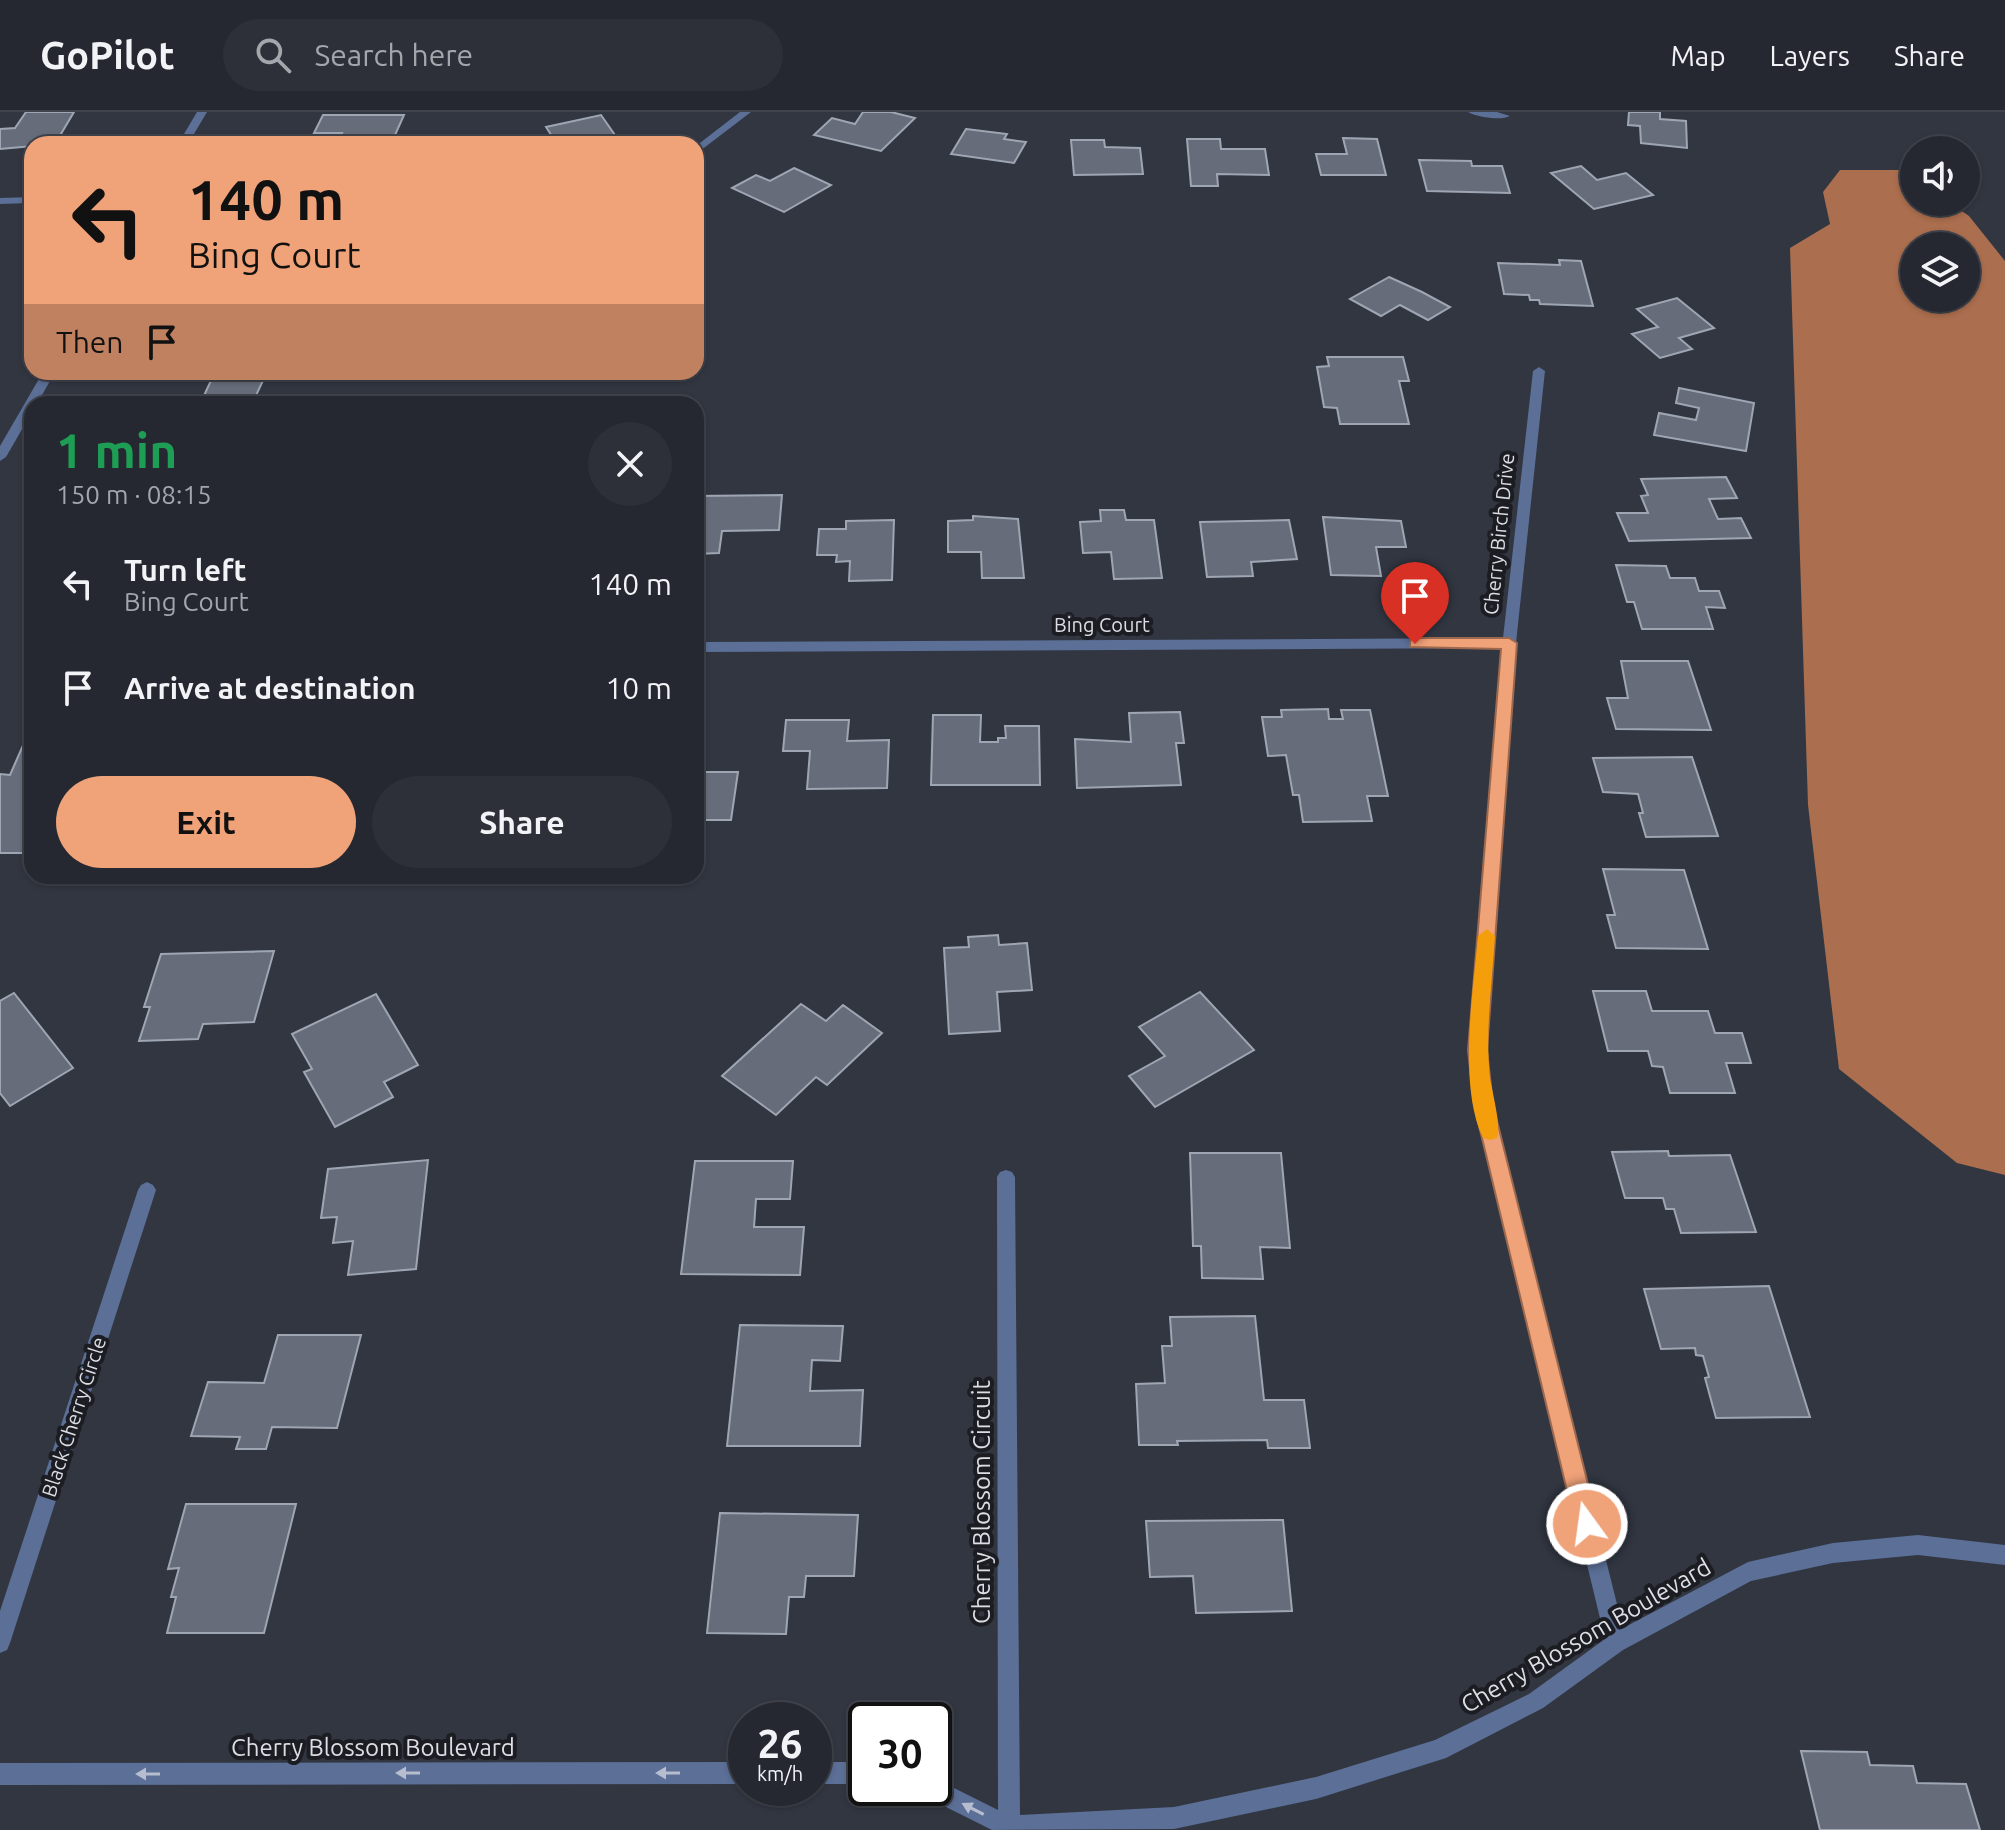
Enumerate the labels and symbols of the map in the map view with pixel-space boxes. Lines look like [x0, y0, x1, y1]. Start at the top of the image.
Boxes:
street label: Cherry Birch Drive [1479, 452, 1518, 616]
pin [1381, 562, 1449, 644]
street label: Bing Court [1054, 613, 1150, 636]
street label: Black Cherry Circle [37, 1334, 110, 1500]
street label: Cherry Blossom Circuit [968, 1380, 995, 1624]
position arrow [1545, 1482, 1629, 1566]
street label: Cherry Blossom Boulevard [1456, 1553, 1715, 1718]
speed limit sign: 30 [848, 1702, 952, 1806]
street label: Cherry Blossom Boulevard [231, 1734, 515, 1761]
one-way arrow [395, 1767, 420, 1779]
one-way arrow [655, 1767, 680, 1779]
one-way arrow [135, 1768, 160, 1780]
one-way arrow [961, 1802, 984, 1816]

